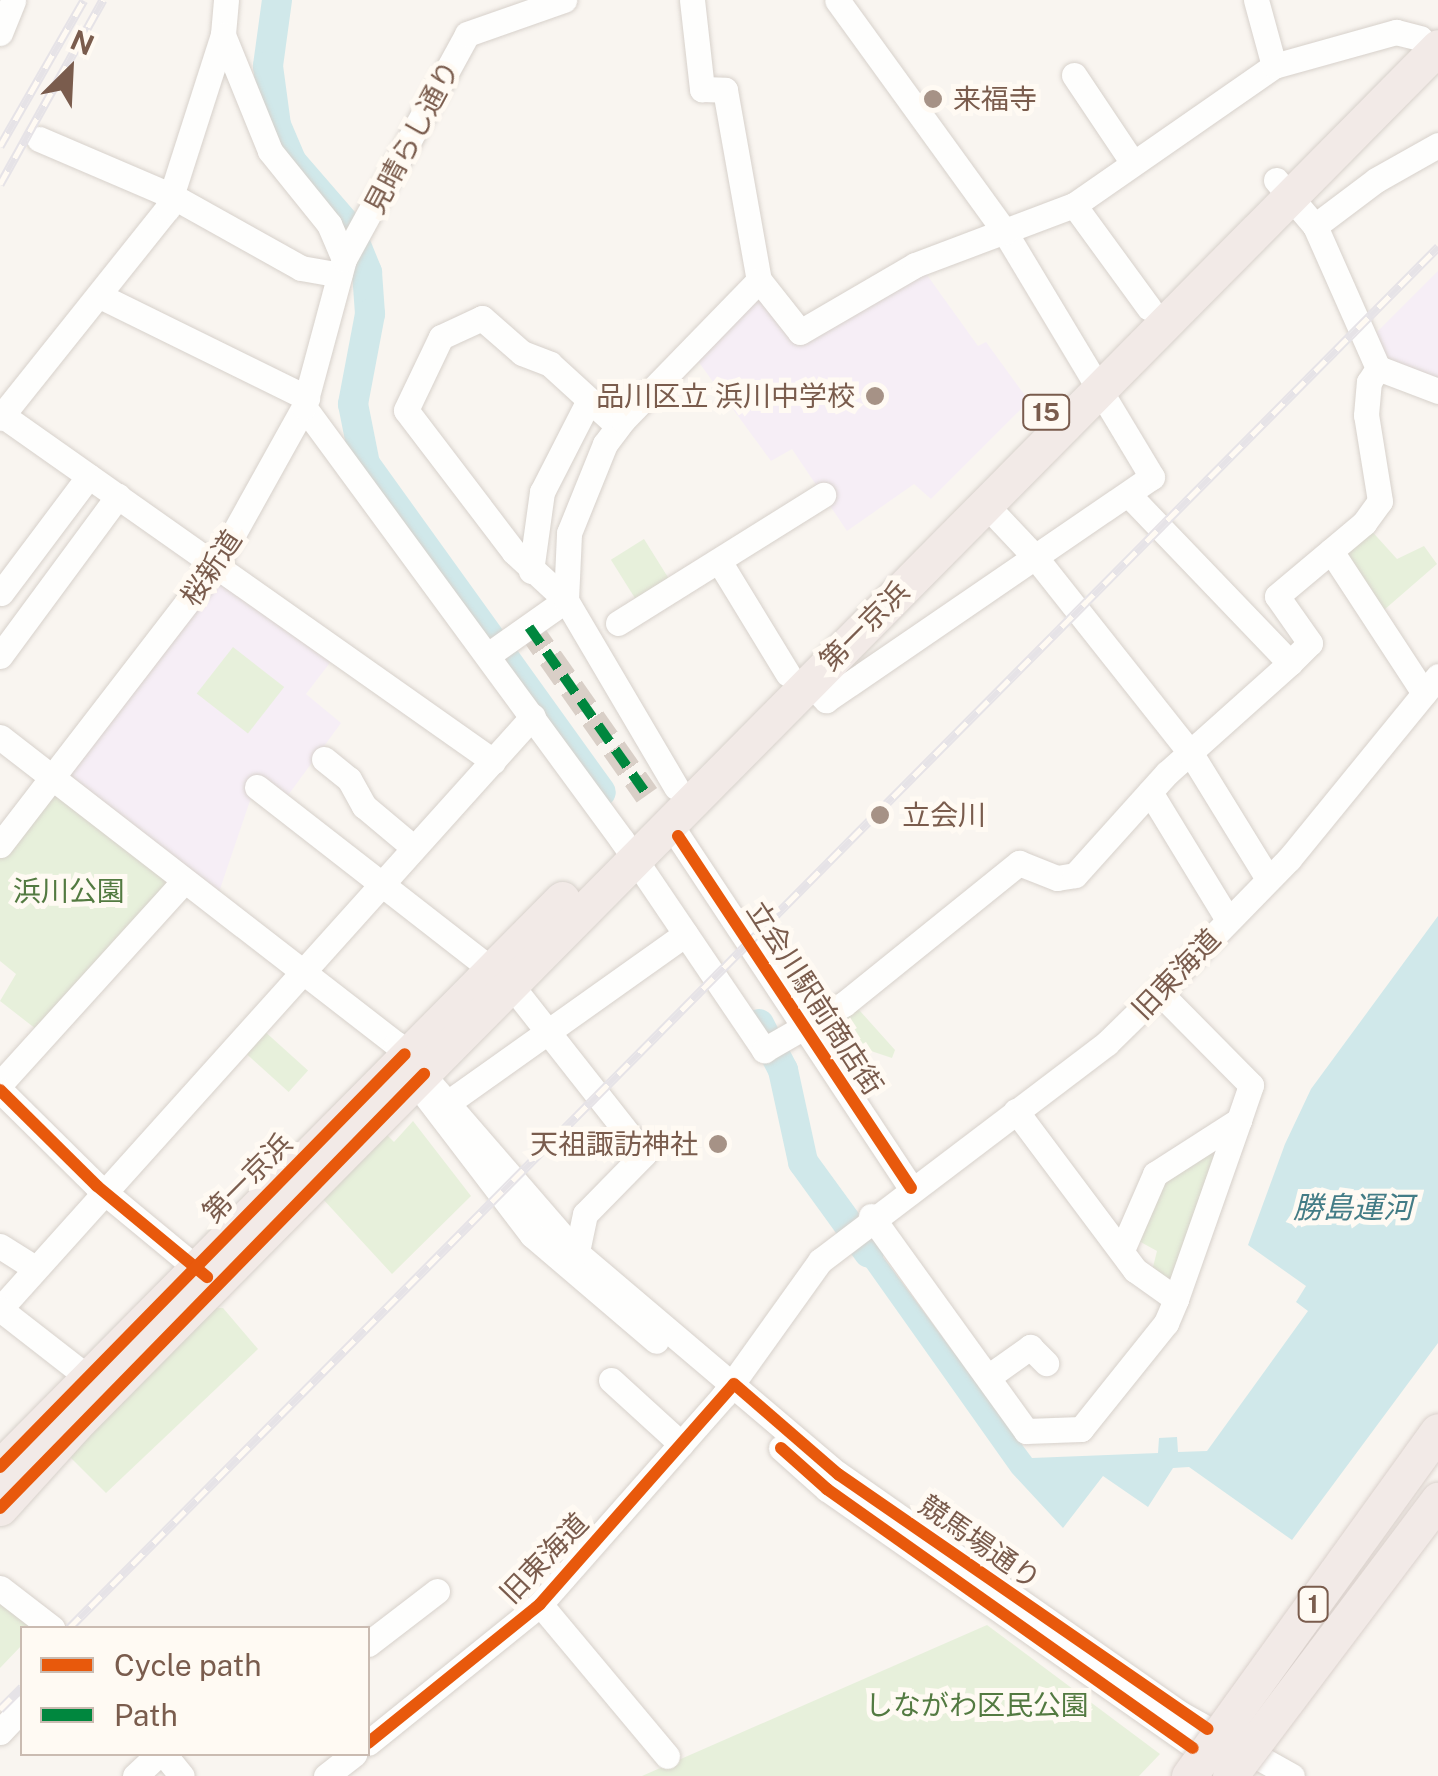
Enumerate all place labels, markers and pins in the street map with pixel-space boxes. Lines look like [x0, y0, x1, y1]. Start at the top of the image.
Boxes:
place label: 来福寺 [953, 82, 1037, 116]
marker: 来福寺 [922, 88, 944, 110]
place label: 品川区立 浜川中学校 [596, 379, 855, 413]
marker: 品川区立 浜川中学校 [864, 385, 886, 407]
place label: 立会川 [902, 798, 986, 832]
marker: 立会川 [867, 802, 893, 828]
place label: 天祖諏訪神社 [530, 1127, 698, 1161]
marker: 天祖諏訪神社 [707, 1133, 729, 1155]

